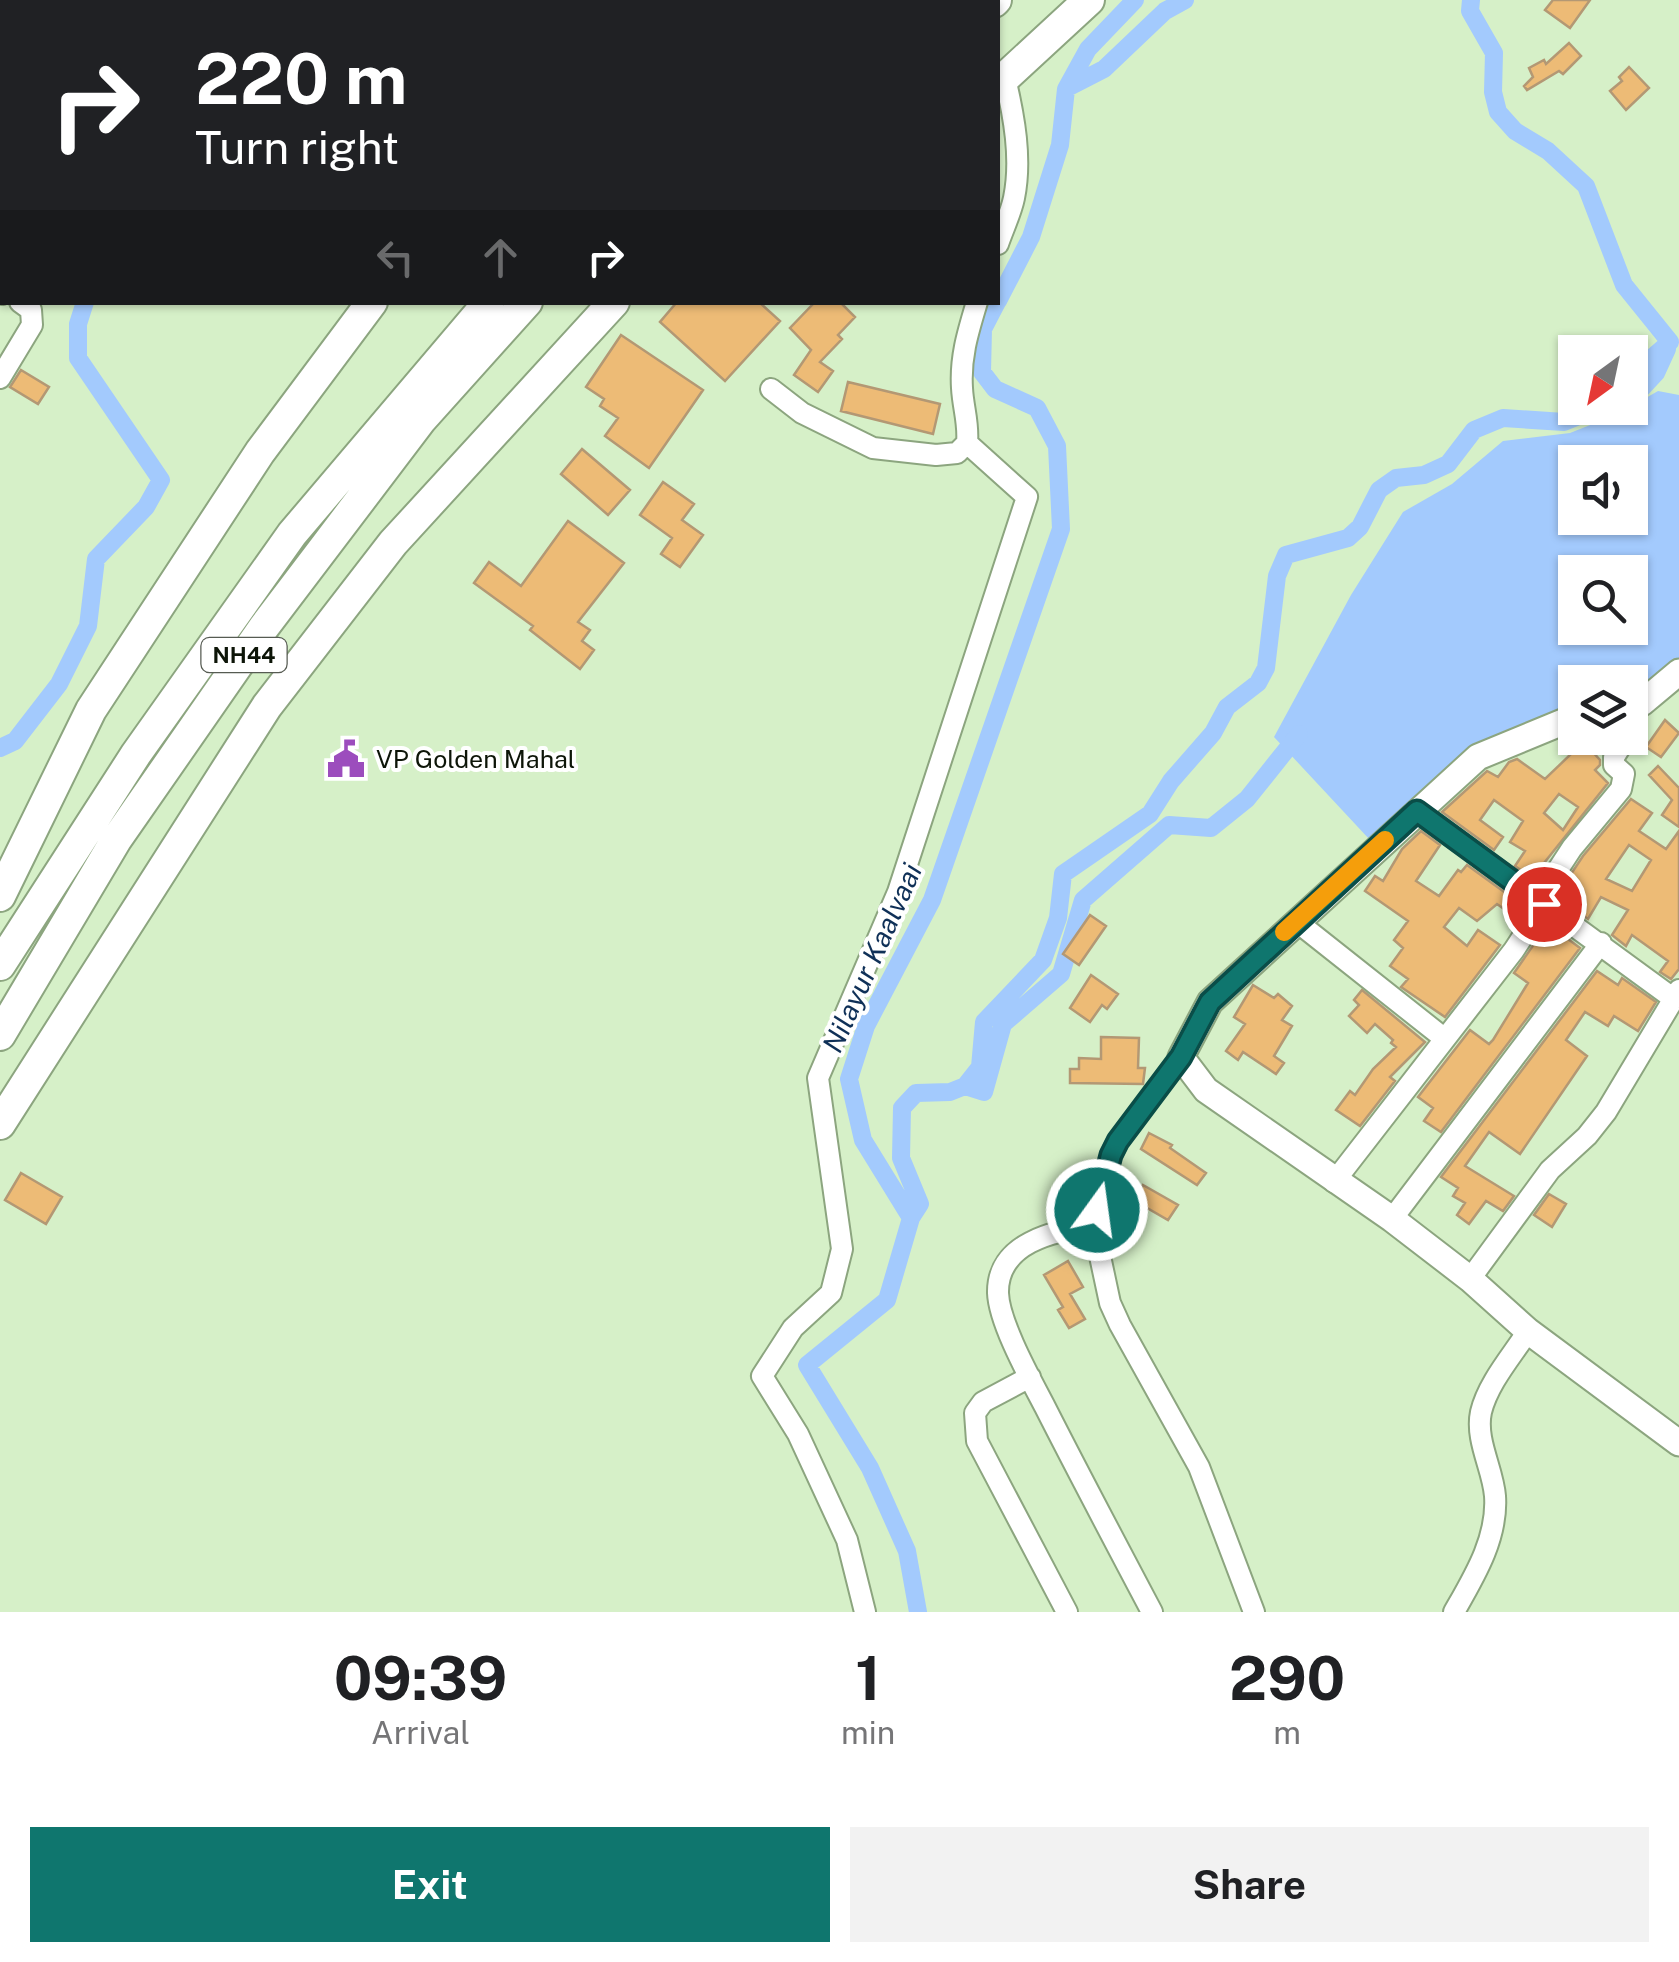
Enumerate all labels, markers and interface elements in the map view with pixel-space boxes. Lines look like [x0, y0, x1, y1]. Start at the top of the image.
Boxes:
text: 220 m [195, 37, 408, 120]
icon: right [30, 40, 160, 170]
text: Turn right [195, 121, 399, 174]
icon: left [368, 230, 423, 285]
icon: ahead [473, 230, 528, 285]
icon: right [578, 230, 633, 285]
north arrow [1558, 335, 1648, 425]
map controls [1558, 335, 1648, 755]
button: sound [1558, 445, 1648, 535]
button: search [1558, 555, 1648, 645]
road number: NH44 [202, 638, 286, 672]
button: layers [1558, 665, 1648, 755]
public building icon: VP Golden Mahal [325, 738, 367, 780]
place label: VP Golden Mahal [376, 744, 575, 774]
water label: Nilayur Kaalvaai [815, 858, 928, 1057]
pin [1502, 862, 1587, 947]
icon: arrive [1517, 877, 1572, 932]
position arrow [1045, 1158, 1149, 1262]
text: 09:39 [334, 1643, 507, 1714]
text: 1 [855, 1643, 881, 1714]
text: 290 [1229, 1643, 1345, 1714]
text: Arrival [371, 1714, 470, 1751]
text: min [841, 1714, 895, 1751]
text: m [1273, 1714, 1301, 1751]
button: Exit [30, 1827, 830, 1942]
button: Share [850, 1827, 1649, 1942]

